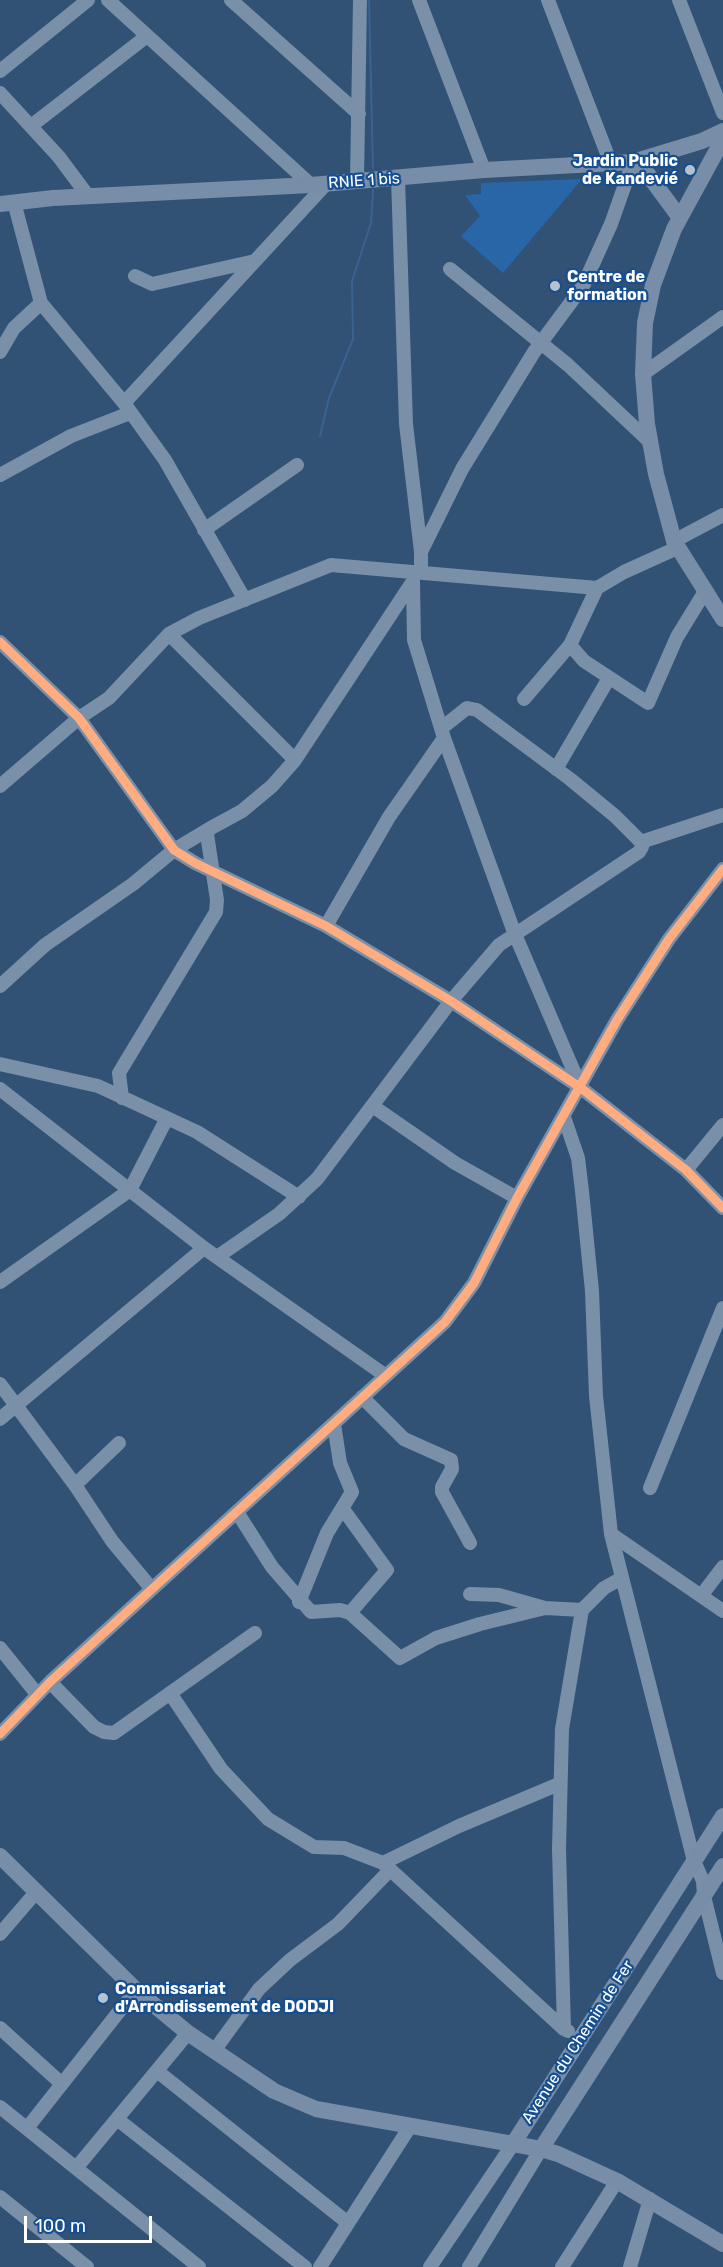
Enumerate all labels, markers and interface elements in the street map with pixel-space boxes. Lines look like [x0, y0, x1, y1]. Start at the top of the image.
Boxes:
place label: Jardin Public de Kandevié [573, 151, 678, 189]
marker: Jardin Public de Kandevié [683, 163, 697, 177]
street label: RNIE 1 bis [327, 169, 401, 193]
place label: Centre de formation [567, 267, 647, 305]
marker: Centre de formation [548, 279, 562, 293]
street label: Avenue du Chemin de Fer [518, 1957, 638, 2127]
place label: Commissariat d'Arrondissement de DODJI [115, 1979, 334, 2017]
marker: Commissariat d'Arrondissement de DODJI [96, 1991, 110, 2005]
scale bar [27, 2204, 154, 2242]
text: 100 m [35, 2215, 86, 2237]

